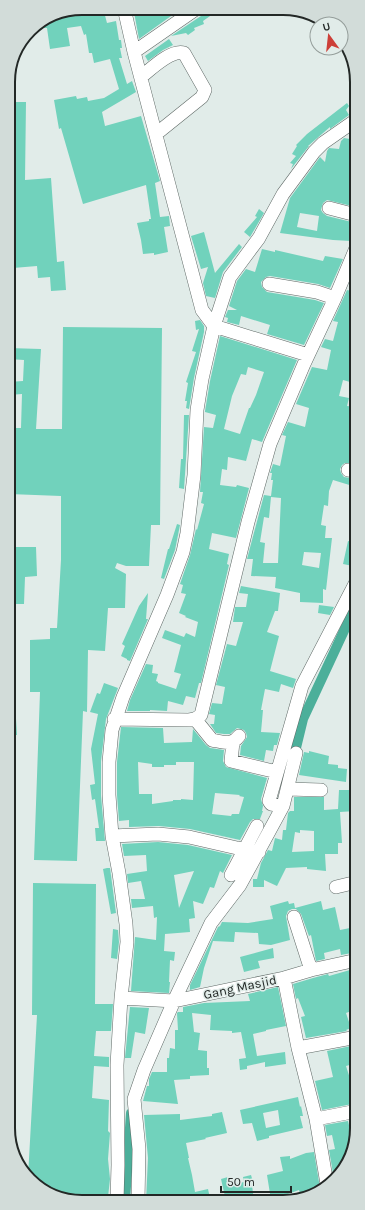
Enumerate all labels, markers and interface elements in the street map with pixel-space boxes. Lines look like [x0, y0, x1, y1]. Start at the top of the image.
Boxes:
north arrow [309, 16, 349, 56]
text: U [321, 20, 332, 34]
street label: Gang Masjid [202, 972, 278, 1002]
scale bar [221, 1168, 291, 1194]
text: 50 m [227, 1175, 255, 1189]

